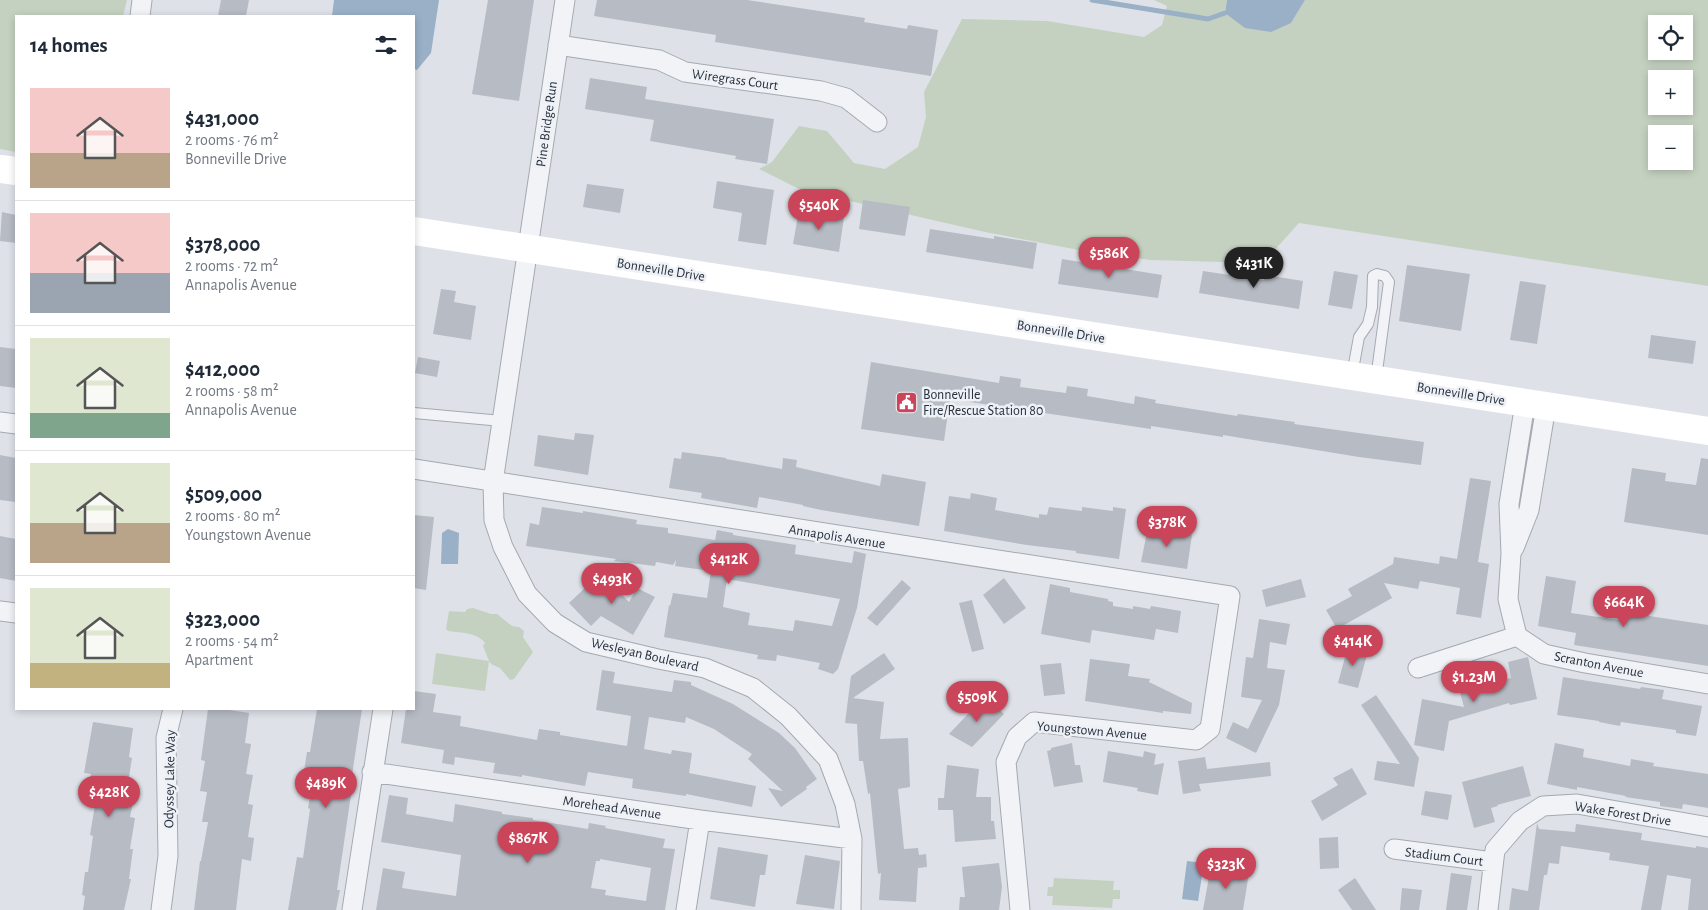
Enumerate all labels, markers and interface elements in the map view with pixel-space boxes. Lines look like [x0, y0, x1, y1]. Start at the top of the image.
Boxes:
map controls [1648, 15, 1693, 170]
button: locate [1648, 15, 1693, 60]
icon: filters [372, 31, 400, 59]
text: 14 homes [30, 35, 108, 56]
street label: Wiregrass Court [691, 67, 779, 93]
button: + [1648, 70, 1693, 115]
street label: Pine Bridge Run [534, 80, 560, 168]
icon: home [70, 108, 130, 168]
text: $431,000 [185, 108, 259, 129]
button: − [1648, 125, 1693, 170]
text: 2 rooms · 76 m² [185, 132, 279, 148]
text: Bonneville Drive [185, 151, 287, 167]
pin: $540K [784, 188, 854, 231]
text: $540K [799, 197, 839, 213]
icon: home [70, 233, 130, 293]
text: $378,000 [185, 234, 261, 255]
pin: $586K [1074, 236, 1144, 279]
text: $586K [1089, 245, 1129, 261]
pin: $431K [1219, 246, 1289, 289]
text: $431K [1235, 255, 1273, 271]
street label: Bonneville Drive [616, 256, 706, 284]
text: 2 rooms · 72 m² [185, 258, 278, 274]
text: Annapolis Avenue [185, 277, 297, 293]
street label: Bonneville Drive [1016, 318, 1106, 346]
icon: home [70, 358, 130, 418]
text: $412,000 [185, 359, 260, 380]
street label: Bonneville Drive [1416, 380, 1506, 408]
text: 2 rooms · 58 m² [185, 383, 279, 399]
place label: Bonneville Fire/Rescue Station 80 [923, 388, 1043, 418]
public building icon: Bonneville Fire/Rescue Station 80 [895, 390, 919, 414]
text: Annapolis Avenue [185, 402, 297, 418]
icon: home [70, 483, 130, 543]
text: $509,000 [185, 484, 262, 505]
pin: $378K [1132, 506, 1202, 548]
text: 2 rooms · 80 m² [185, 508, 280, 524]
text: $378K [1148, 514, 1186, 530]
street label: Annapolis Avenue [787, 522, 886, 552]
text: Youngstown Avenue [185, 527, 311, 543]
pin: $412K [694, 542, 764, 585]
text: $412K [710, 551, 748, 567]
pin: $493K [577, 562, 647, 605]
text: $493K [592, 571, 632, 587]
pin: $664K [1589, 586, 1659, 628]
text: $664K [1604, 594, 1644, 610]
icon: home [70, 608, 130, 668]
text: $323,000 [185, 609, 260, 630]
pin: $414K [1318, 624, 1388, 667]
text: 2 rooms · 54 m² [185, 633, 279, 649]
text: $414K [1334, 633, 1372, 649]
street label: Wesleyan Boulevard [590, 636, 700, 674]
street label: Scranton Avenue [1553, 649, 1645, 681]
text: Apartment [185, 652, 253, 668]
pin: $1.23M [1433, 660, 1515, 703]
text: $1.23M [1452, 669, 1496, 685]
pin: $509K [942, 680, 1012, 723]
text: $509K [957, 689, 997, 705]
street label: Youngstown Avenue [1036, 719, 1147, 743]
street label: Odyssey Lake Way [162, 730, 178, 828]
pin: $489K [291, 766, 361, 809]
text: $489K [306, 775, 346, 791]
pin: $428K [74, 776, 144, 818]
text: $428K [89, 784, 129, 800]
street label: Morehead Avenue [562, 794, 662, 822]
street label: Wake Forest Drive [1574, 799, 1672, 829]
pin: $867K [493, 822, 563, 864]
text: $867K [508, 830, 548, 846]
street label: Stadium Court [1404, 845, 1484, 869]
pin: $323K [1191, 848, 1261, 890]
text: $323K [1207, 856, 1245, 872]

